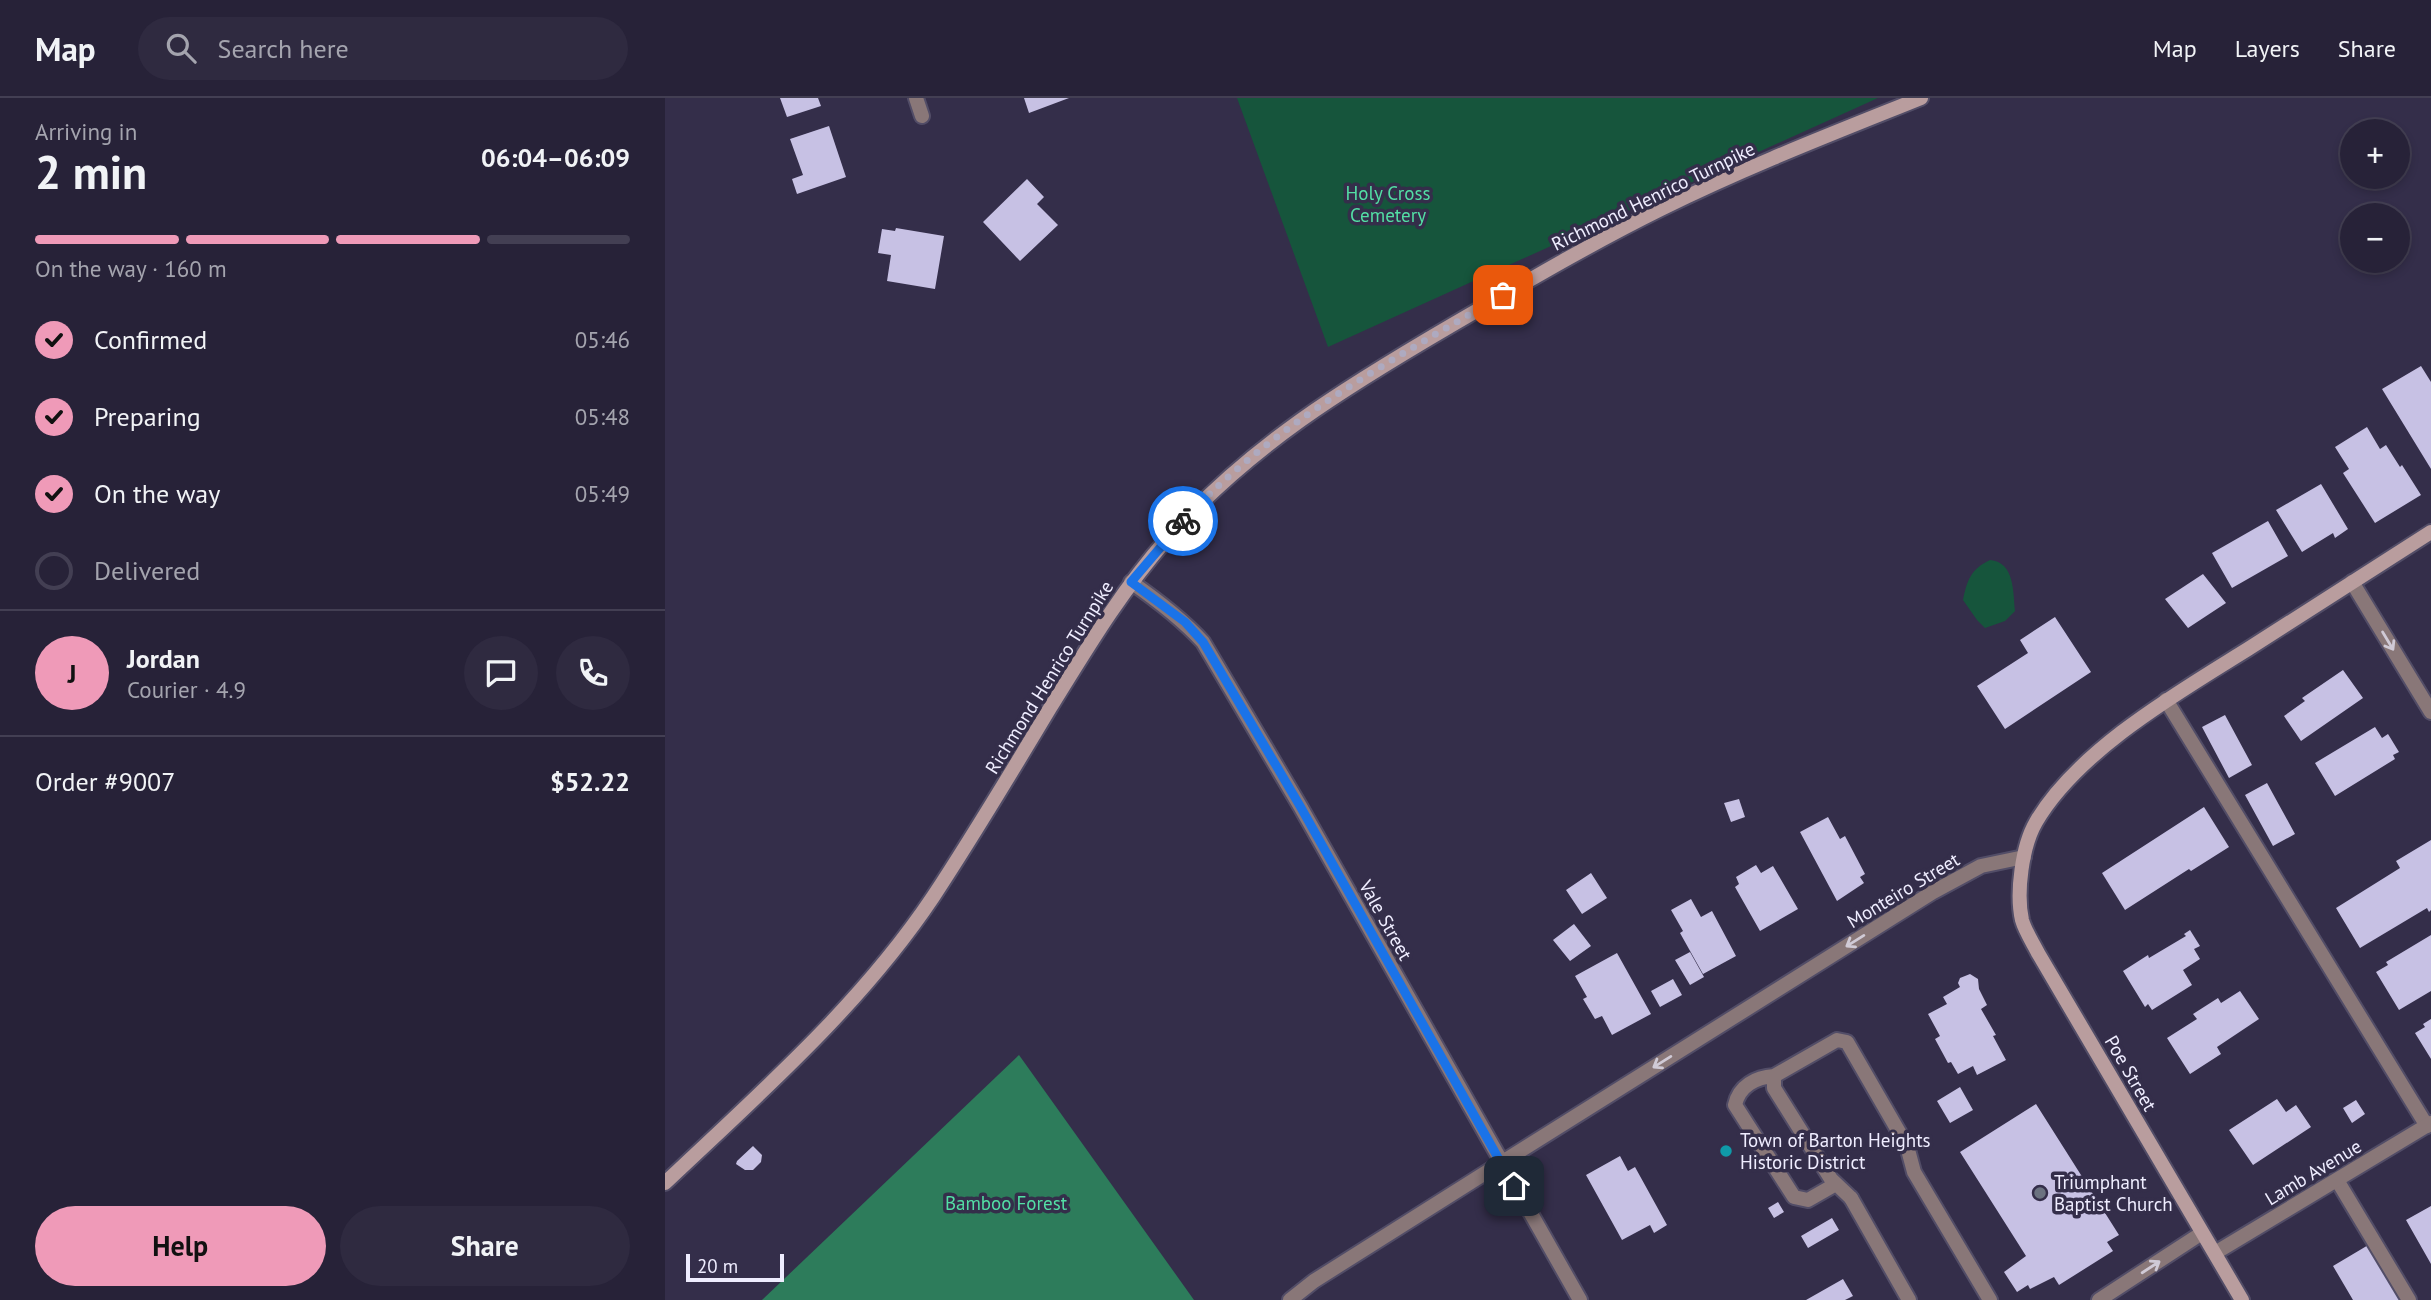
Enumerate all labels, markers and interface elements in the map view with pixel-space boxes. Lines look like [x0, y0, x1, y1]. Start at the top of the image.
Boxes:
search box [138, 17, 628, 80]
text: Map [35, 27, 96, 70]
icon: search [162, 29, 200, 67]
text: Search here [218, 32, 349, 65]
text: Map [2153, 33, 2197, 64]
text: Layers [2235, 33, 2300, 64]
text: Share [2338, 33, 2396, 64]
text: Arriving in [35, 117, 137, 146]
map controls [2340, 119, 2410, 273]
button: + [2340, 119, 2410, 189]
street label: Richmond Henrico Turnpike [1547, 136, 1759, 256]
text: 06:04–06:09 [481, 141, 630, 174]
text: 2 min [35, 142, 147, 202]
park label: Holy Cross Cemetery [1346, 181, 1430, 227]
button: − [2340, 203, 2410, 273]
text: On the way · 160 m [35, 254, 227, 283]
pin [1473, 265, 1533, 325]
icon: bag [1484, 276, 1522, 314]
icon: check [35, 321, 73, 359]
text: Confirmed [94, 323, 207, 356]
text: 05:46 [575, 325, 630, 354]
icon: check [35, 398, 73, 436]
text: Preparing [94, 400, 201, 433]
text: 05:48 [575, 402, 630, 431]
icon: check [35, 475, 73, 513]
text: On the way [94, 477, 220, 510]
text: 05:49 [575, 479, 630, 508]
courier [1148, 486, 1218, 556]
icon: bike [1164, 502, 1202, 540]
text: Delivered [94, 554, 200, 587]
street label: Richmond Henrico Turnpike [980, 576, 1118, 778]
one-way arrow [2381, 630, 2395, 650]
button: chat [464, 636, 538, 710]
button: phone [556, 636, 630, 710]
text: Jordan [127, 642, 200, 675]
text: J [68, 657, 76, 690]
text: Courier · 4.9 [127, 675, 246, 704]
text: Order #9007 [35, 765, 175, 798]
text: $52.22 [550, 765, 630, 798]
street label: Monteiro Street [1842, 847, 1964, 933]
street label: Vale Street [1354, 875, 1418, 965]
one-way arrow [1846, 934, 1866, 948]
street label: Poe Street [2100, 1031, 2163, 1116]
one-way arrow [1653, 1055, 1673, 1069]
place label: Town of Barton Heights Historic District [1740, 1128, 1931, 1174]
street label: Lamb Avenue [2260, 1134, 2366, 1210]
marker: Town of Barton Heights Historic District [1718, 1143, 1734, 1159]
pin [1484, 1156, 1544, 1216]
icon: home [1495, 1167, 1533, 1205]
place label: Triumphant Baptist Church [2054, 1170, 2173, 1216]
marker: Triumphant Baptist Church [2032, 1185, 2048, 1201]
park label: Bamboo Forest [945, 1191, 1068, 1215]
button: Help [35, 1206, 326, 1286]
button: Share [340, 1206, 630, 1286]
scale bar [686, 1251, 784, 1283]
text: 20 m [697, 1254, 738, 1278]
one-way arrow [2140, 1259, 2160, 1273]

